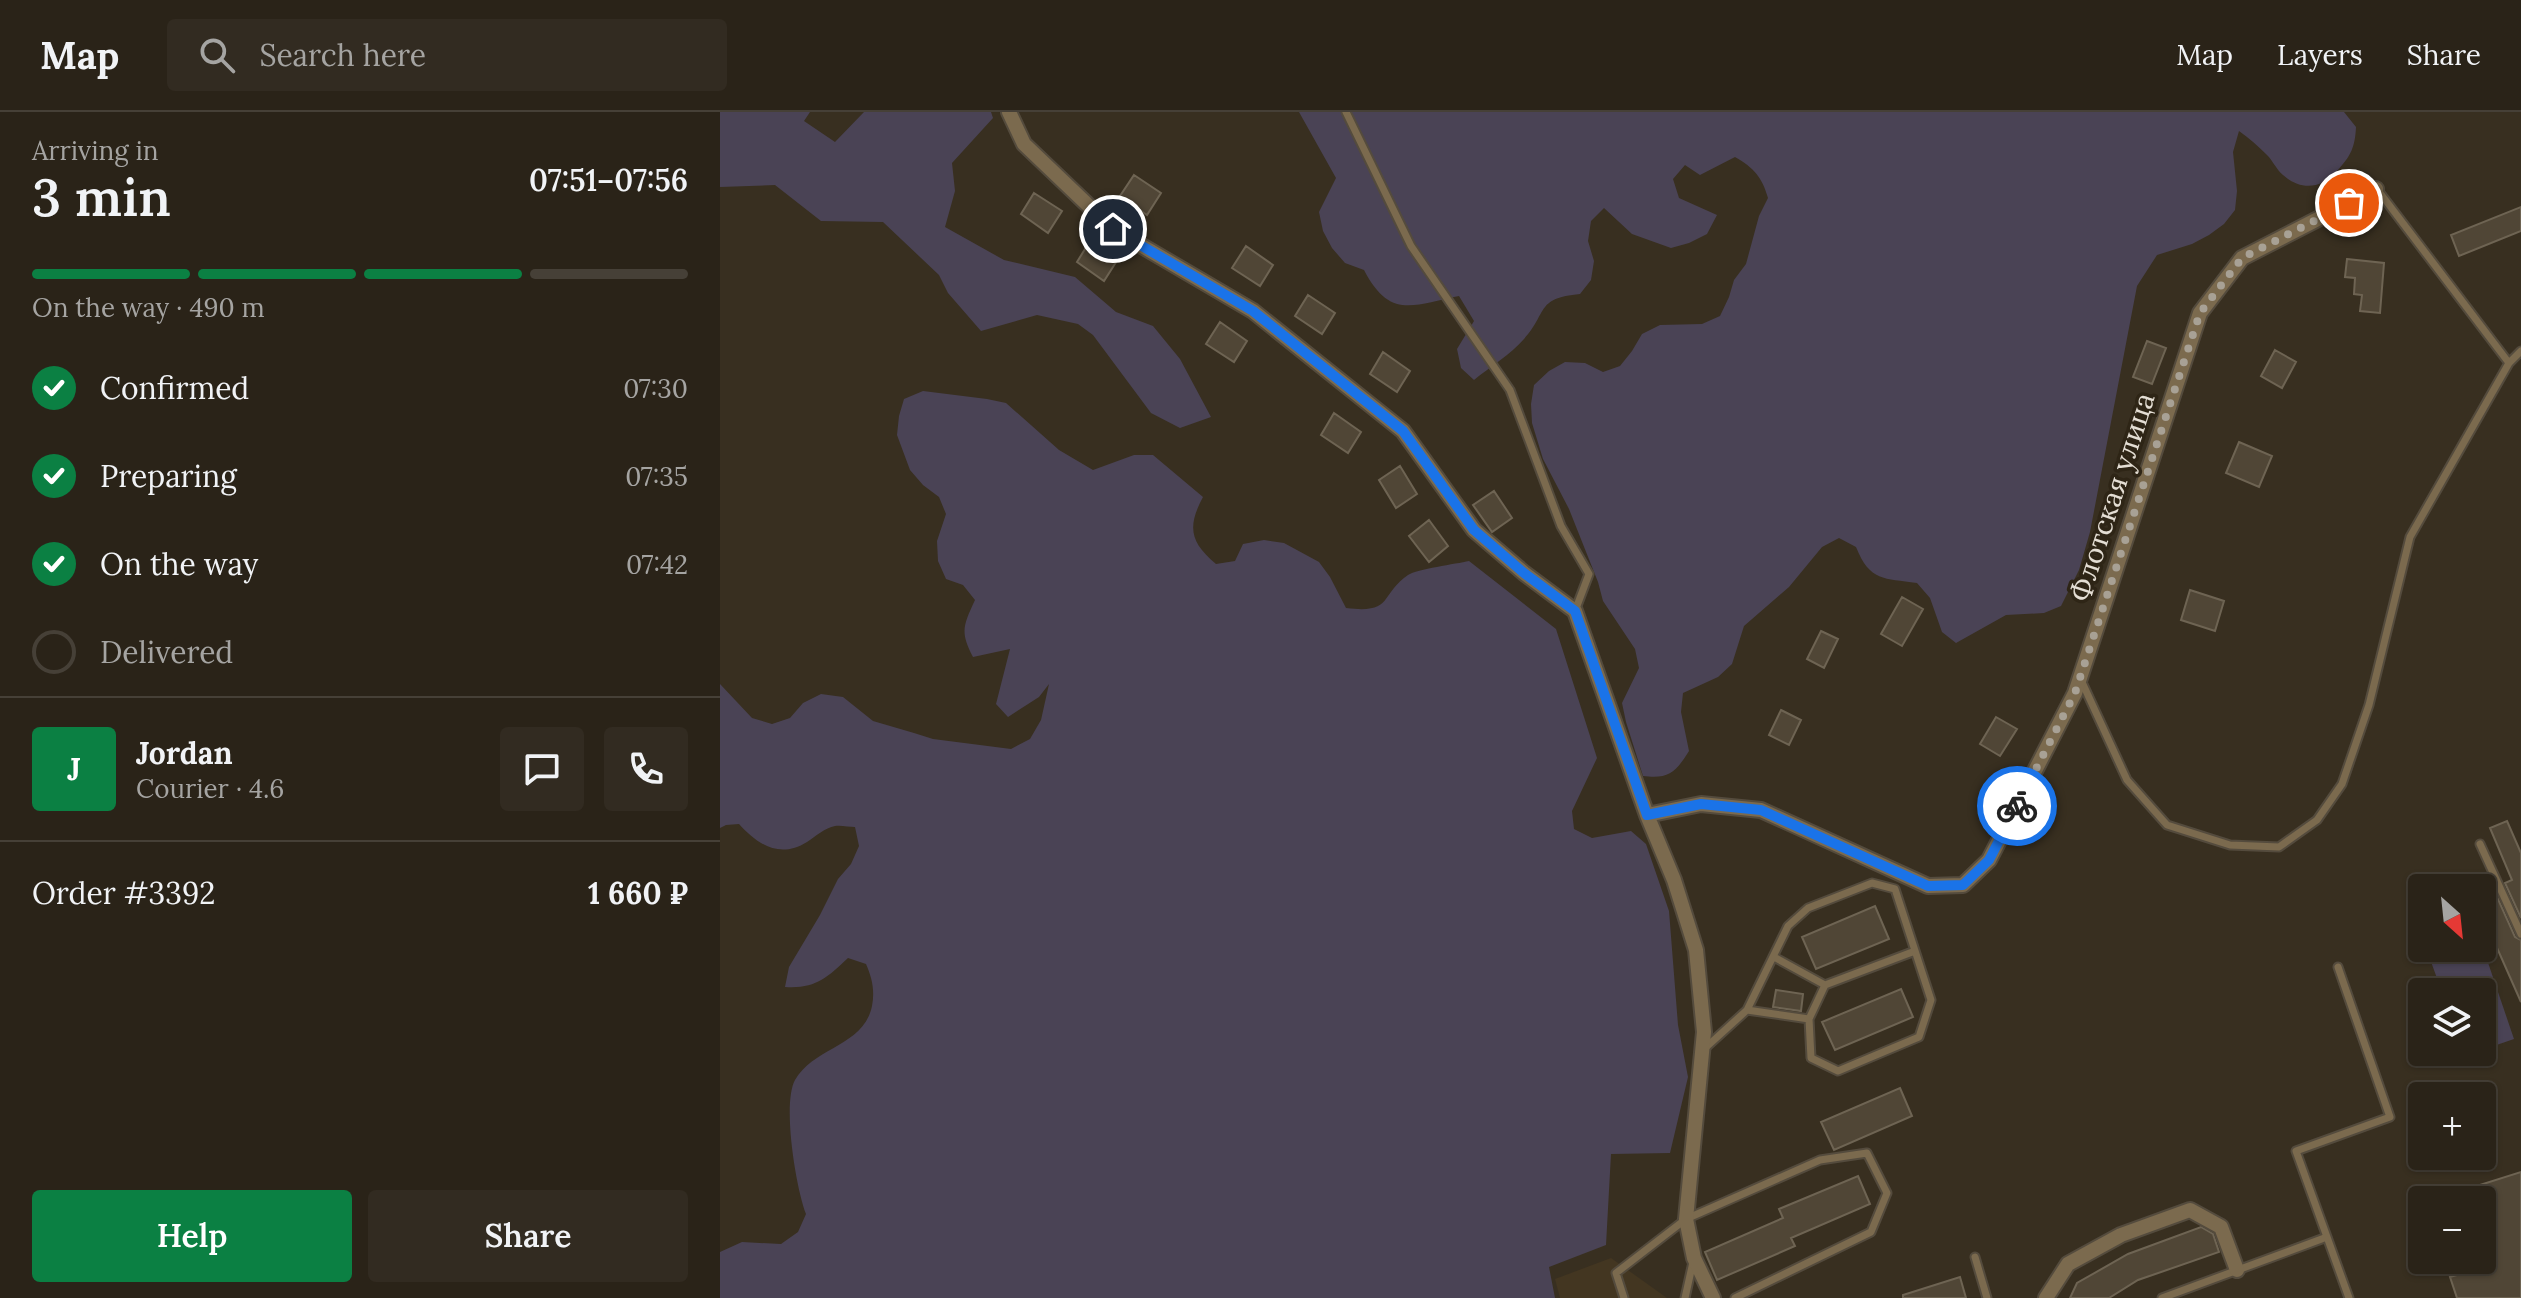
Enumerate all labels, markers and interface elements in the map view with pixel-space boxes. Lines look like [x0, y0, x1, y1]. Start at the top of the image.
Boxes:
search box [167, 19, 727, 91]
text: Map [40, 31, 119, 79]
icon: search [195, 33, 239, 77]
text: Search here [259, 36, 426, 74]
text: Map [2176, 37, 2233, 73]
text: Layers [2277, 37, 2363, 73]
text: Share [2407, 37, 2481, 73]
text: Arriving in [32, 134, 159, 167]
text: 07:51–07:56 [529, 161, 688, 199]
text: 3 min [32, 164, 171, 230]
pin [2315, 169, 2383, 237]
icon: bag [2327, 181, 2371, 225]
pin [1079, 195, 1147, 263]
icon: home [1091, 207, 1135, 251]
text: On the way · 490 m [32, 291, 265, 324]
icon: check [32, 366, 76, 410]
text: Confirmed [100, 369, 249, 407]
text: 07:30 [623, 372, 688, 405]
street label: Флотская улица [2061, 388, 2163, 606]
icon: check [32, 454, 76, 498]
text: Preparing [100, 457, 237, 495]
text: 07:35 [625, 460, 688, 493]
icon: check [32, 542, 76, 586]
text: On the way [100, 545, 258, 583]
text: 07:42 [626, 548, 688, 581]
text: Delivered [100, 633, 233, 671]
button: chat [500, 727, 584, 811]
button: phone [604, 727, 688, 811]
text: Jordan [136, 734, 233, 772]
text: J [67, 750, 81, 788]
courier [1977, 766, 2057, 846]
text: Courier · 4.6 [136, 772, 284, 805]
icon: bike [1995, 784, 2039, 828]
text: Order #3392 [32, 874, 215, 912]
text: 1 660 ₽ [588, 874, 688, 912]
north arrow [2408, 874, 2496, 962]
map controls [2408, 874, 2496, 1274]
button: layers [2408, 978, 2496, 1066]
button: + [2408, 1082, 2496, 1170]
button: − [2408, 1186, 2496, 1274]
button: Help [32, 1190, 352, 1282]
button: Share [368, 1190, 688, 1282]

